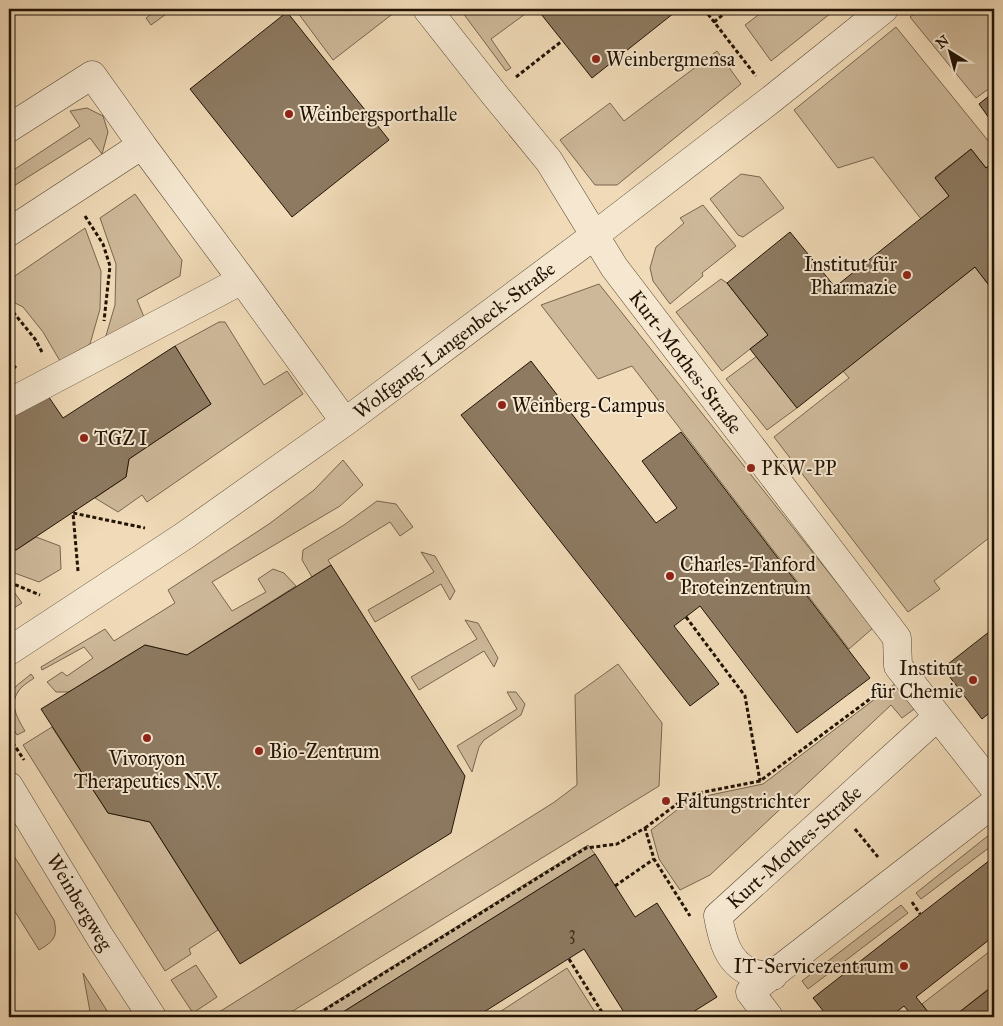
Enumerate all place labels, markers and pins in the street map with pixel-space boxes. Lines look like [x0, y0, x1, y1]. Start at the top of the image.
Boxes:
place label: Weinbergmensa [606, 47, 736, 72]
marker: Weinbergmensa [590, 53, 602, 65]
place label: Weinbergsporthalle [299, 102, 457, 127]
marker: Weinbergsporthalle [283, 108, 295, 120]
place label: Institut für Pharmazie [804, 252, 897, 299]
marker: Institut für Pharmazie [901, 269, 913, 281]
place label: Weinberg-Campus [512, 393, 665, 418]
marker: Weinberg-Campus [496, 399, 508, 411]
place label: TGZ I [94, 426, 148, 450]
marker: TGZ I [78, 432, 90, 444]
place label: PKW-PP [761, 456, 836, 480]
marker: PKW-PP [745, 462, 757, 474]
place label: Charles-Tanford Proteinzentrum [680, 552, 816, 599]
marker: Charles-Tanford Proteinzentrum [664, 570, 676, 582]
place label: Institut für Chemie [870, 656, 963, 703]
marker: Institut für Chemie [967, 674, 979, 686]
marker: Vivoryon Therapeutics N.V. [141, 732, 153, 744]
place label: Bio-Zentrum [269, 739, 380, 763]
marker: Bio-Zentrum [253, 745, 265, 757]
place label: Vivoryon Therapeutics N.V. [74, 746, 220, 793]
place label: Faltungstrichter [676, 789, 810, 814]
marker: Faltungstrichter [660, 795, 672, 807]
place label: IT-Servicezentrum [734, 954, 894, 978]
marker: IT-Servicezentrum [898, 960, 910, 972]

